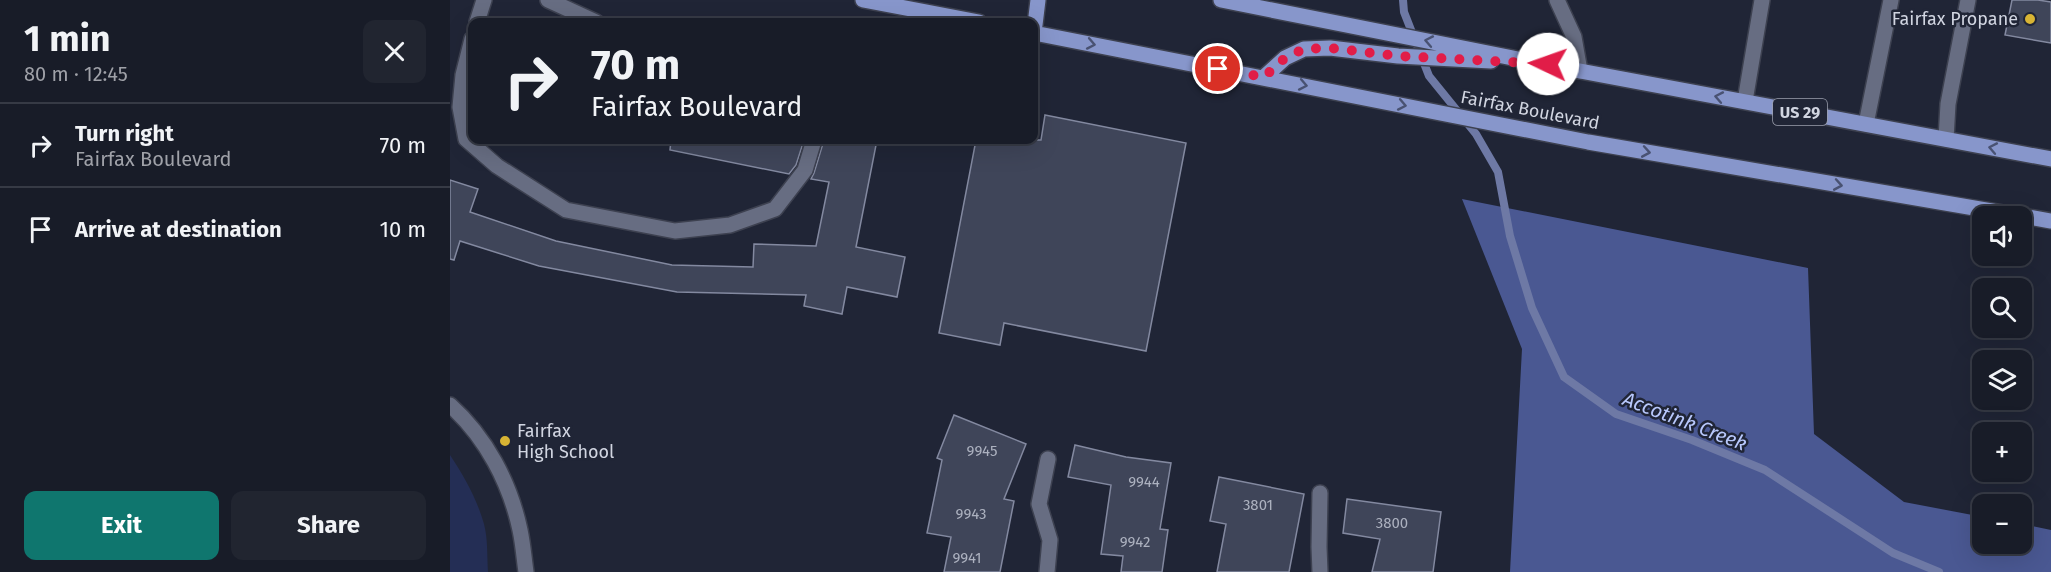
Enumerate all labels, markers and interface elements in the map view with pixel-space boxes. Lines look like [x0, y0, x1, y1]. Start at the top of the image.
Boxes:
place label: Fairfax Propane [1892, 8, 2018, 30]
marker: Fairfax Propane [2023, 12, 2037, 26]
text: 1 min [24, 17, 111, 61]
button: close [363, 20, 426, 83]
position arrow [1516, 32, 1580, 96]
one-way arrow [1424, 35, 1434, 48]
one-way arrow [1086, 37, 1096, 50]
text: 70 m [591, 40, 680, 90]
icon: right [492, 42, 570, 120]
pin [1192, 43, 1243, 94]
icon: arrive [1201, 52, 1234, 85]
text: 80 m · 12:45 [24, 62, 128, 86]
one-way arrow [1298, 78, 1308, 91]
street label: Fairfax Boulevard [1459, 86, 1601, 134]
text: Fairfax Boulevard [591, 91, 802, 123]
one-way arrow [1715, 91, 1725, 104]
one-way arrow [1397, 98, 1407, 111]
road number: US 29 [1773, 99, 1827, 125]
text: Turn right [75, 120, 174, 147]
icon: right [24, 129, 57, 162]
text: 70 m [380, 132, 426, 159]
one-way arrow [1989, 142, 1999, 155]
one-way arrow [1641, 145, 1650, 157]
text: Fairfax Boulevard [75, 147, 232, 171]
one-way arrow [1833, 178, 1842, 190]
map controls [1972, 206, 2032, 554]
button: sound [1972, 206, 2032, 266]
icon: arrive [24, 213, 57, 246]
text: Arrive at destination [75, 216, 282, 243]
text: 10 m [380, 216, 426, 243]
button: search [1972, 278, 2032, 338]
button: layers [1972, 350, 2032, 410]
water label: Accotink Creek [1619, 386, 1750, 456]
place label: Fairfax High School [517, 420, 614, 463]
button: + [1972, 422, 2032, 482]
marker: Fairfax High School [498, 434, 512, 448]
house number: 9945 [967, 442, 997, 460]
house number: 9944 [1128, 473, 1160, 491]
button: Exit [24, 491, 219, 560]
button: Share [231, 491, 426, 560]
button: − [1972, 494, 2032, 554]
house number: 3801 [1243, 496, 1273, 514]
house number: 9943 [956, 505, 986, 523]
house number: 3800 [1376, 514, 1408, 532]
house number: 9942 [1120, 533, 1150, 551]
house number: 9941 [952, 549, 982, 567]

